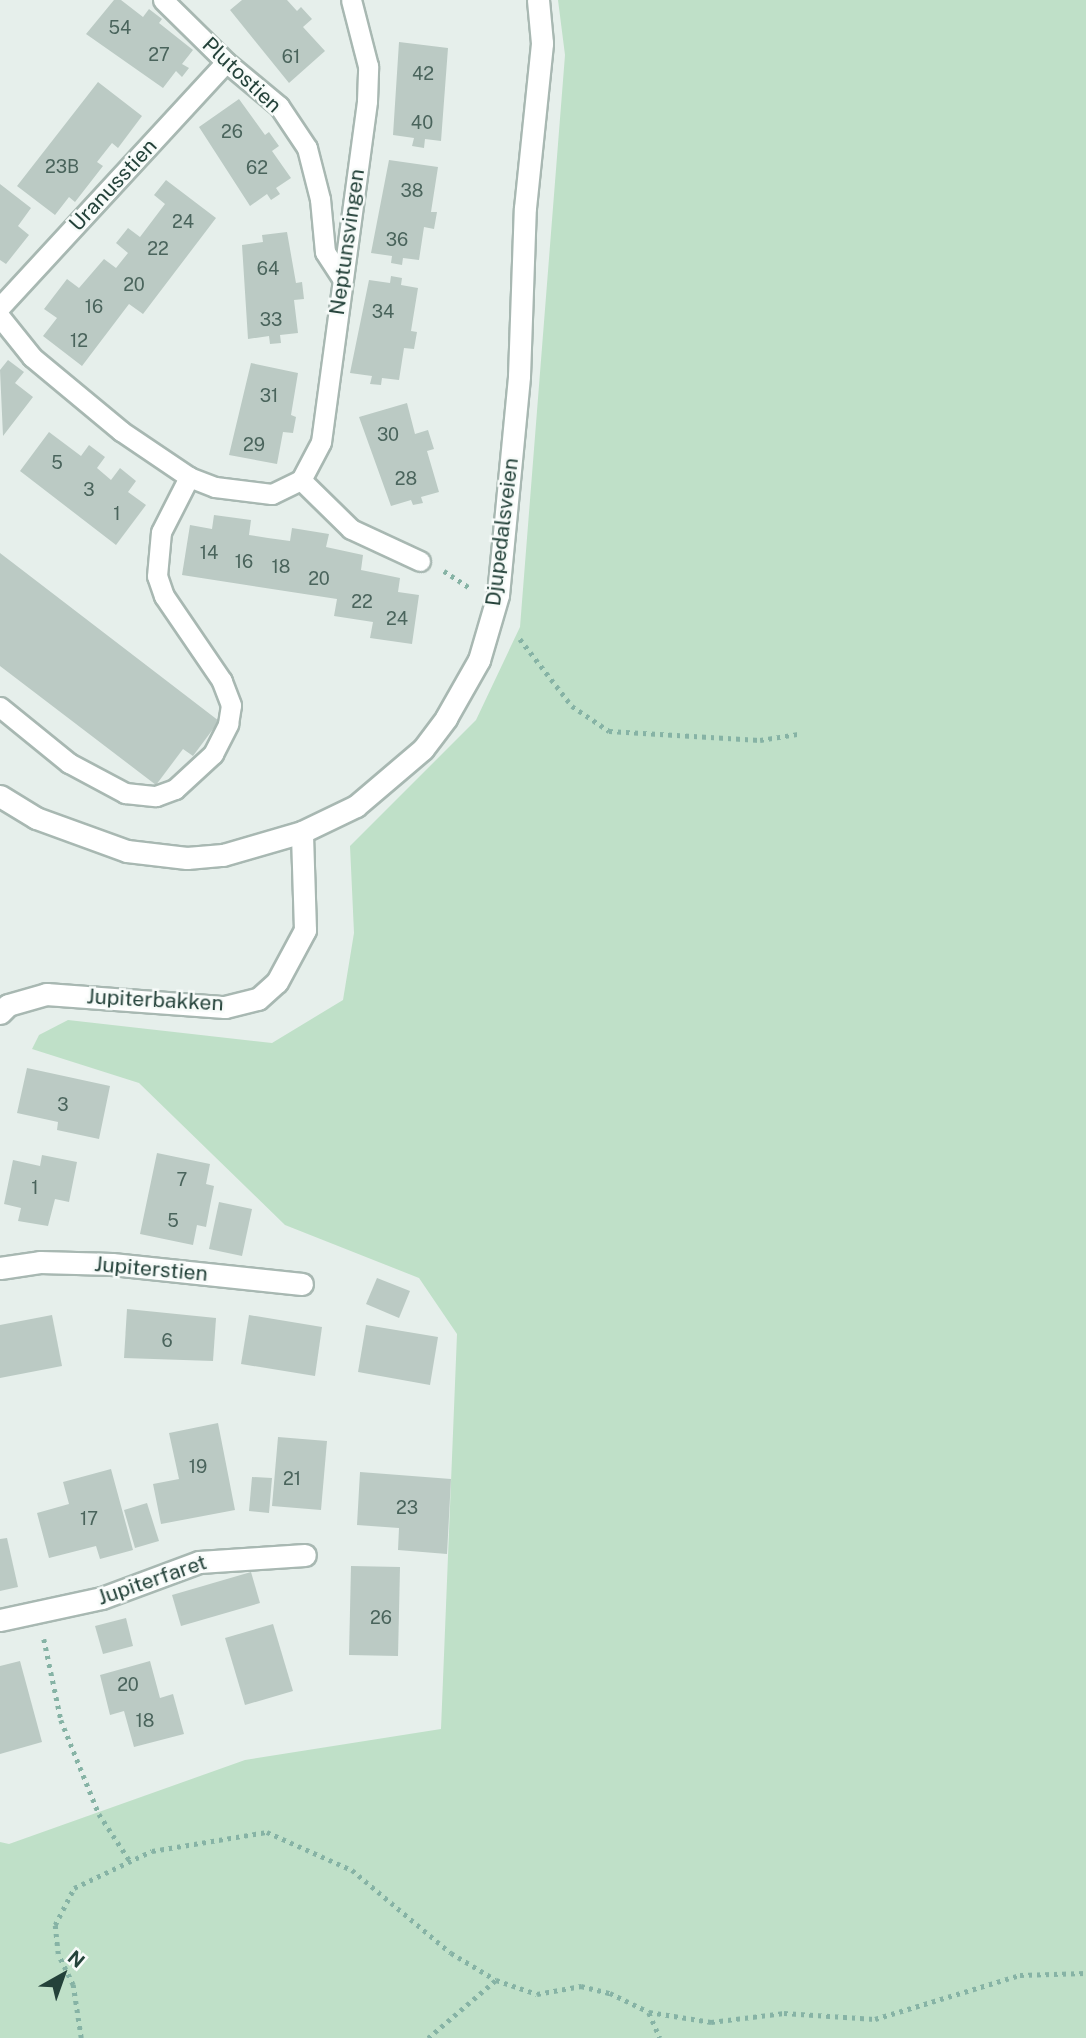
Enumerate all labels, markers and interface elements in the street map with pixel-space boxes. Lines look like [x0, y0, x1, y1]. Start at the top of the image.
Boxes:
house number: 54 [109, 17, 131, 39]
street label: Plutostien [197, 32, 287, 118]
house number: 27 [148, 44, 170, 66]
house number: 61 [282, 46, 300, 68]
house number: 42 [412, 63, 434, 85]
house number: 40 [411, 112, 433, 134]
house number: 26 [221, 121, 243, 143]
street label: Uranusstien [64, 134, 162, 236]
house number: 23B [45, 156, 79, 178]
house number: 62 [246, 157, 268, 179]
street label: Neptunsvingen [324, 167, 370, 317]
house number: 38 [401, 180, 423, 202]
house number: 24 [172, 211, 194, 233]
house number: 36 [386, 229, 408, 251]
house number: 22 [147, 238, 169, 260]
house number: 64 [257, 258, 279, 280]
house number: 20 [123, 274, 145, 296]
house number: 16 [85, 296, 103, 318]
house number: 34 [372, 301, 394, 323]
house number: 33 [260, 309, 282, 331]
house number: 12 [70, 330, 88, 352]
house number: 31 [260, 385, 278, 407]
house number: 30 [377, 424, 399, 446]
house number: 29 [243, 434, 265, 456]
house number: 5 [51, 452, 63, 474]
street label: Djupedalsveien [480, 456, 524, 608]
house number: 28 [395, 468, 417, 490]
house number: 3 [83, 479, 95, 501]
house number: 1 [113, 503, 121, 525]
house number: 14 [200, 542, 218, 564]
house number: 16 [235, 551, 253, 573]
house number: 18 [272, 556, 290, 578]
house number: 20 [308, 568, 330, 590]
house number: 22 [351, 591, 373, 613]
house number: 24 [386, 608, 408, 630]
street label: Jupiterbakken [86, 984, 224, 1016]
house number: 3 [57, 1094, 69, 1116]
house number: 7 [177, 1169, 187, 1191]
house number: 1 [31, 1177, 39, 1199]
house number: 5 [167, 1210, 179, 1232]
street label: Jupiterstien [93, 1251, 209, 1287]
house number: 6 [161, 1330, 173, 1352]
house number: 19 [189, 1456, 207, 1478]
house number: 21 [283, 1468, 301, 1490]
house number: 23 [396, 1497, 418, 1519]
house number: 17 [80, 1508, 98, 1530]
street label: Jupiterfaret [94, 1550, 210, 1610]
house number: 26 [370, 1607, 392, 1629]
house number: 20 [117, 1674, 139, 1696]
house number: 18 [136, 1710, 154, 1732]
north arrow [28, 1940, 98, 2010]
text: N [64, 1946, 89, 1972]

